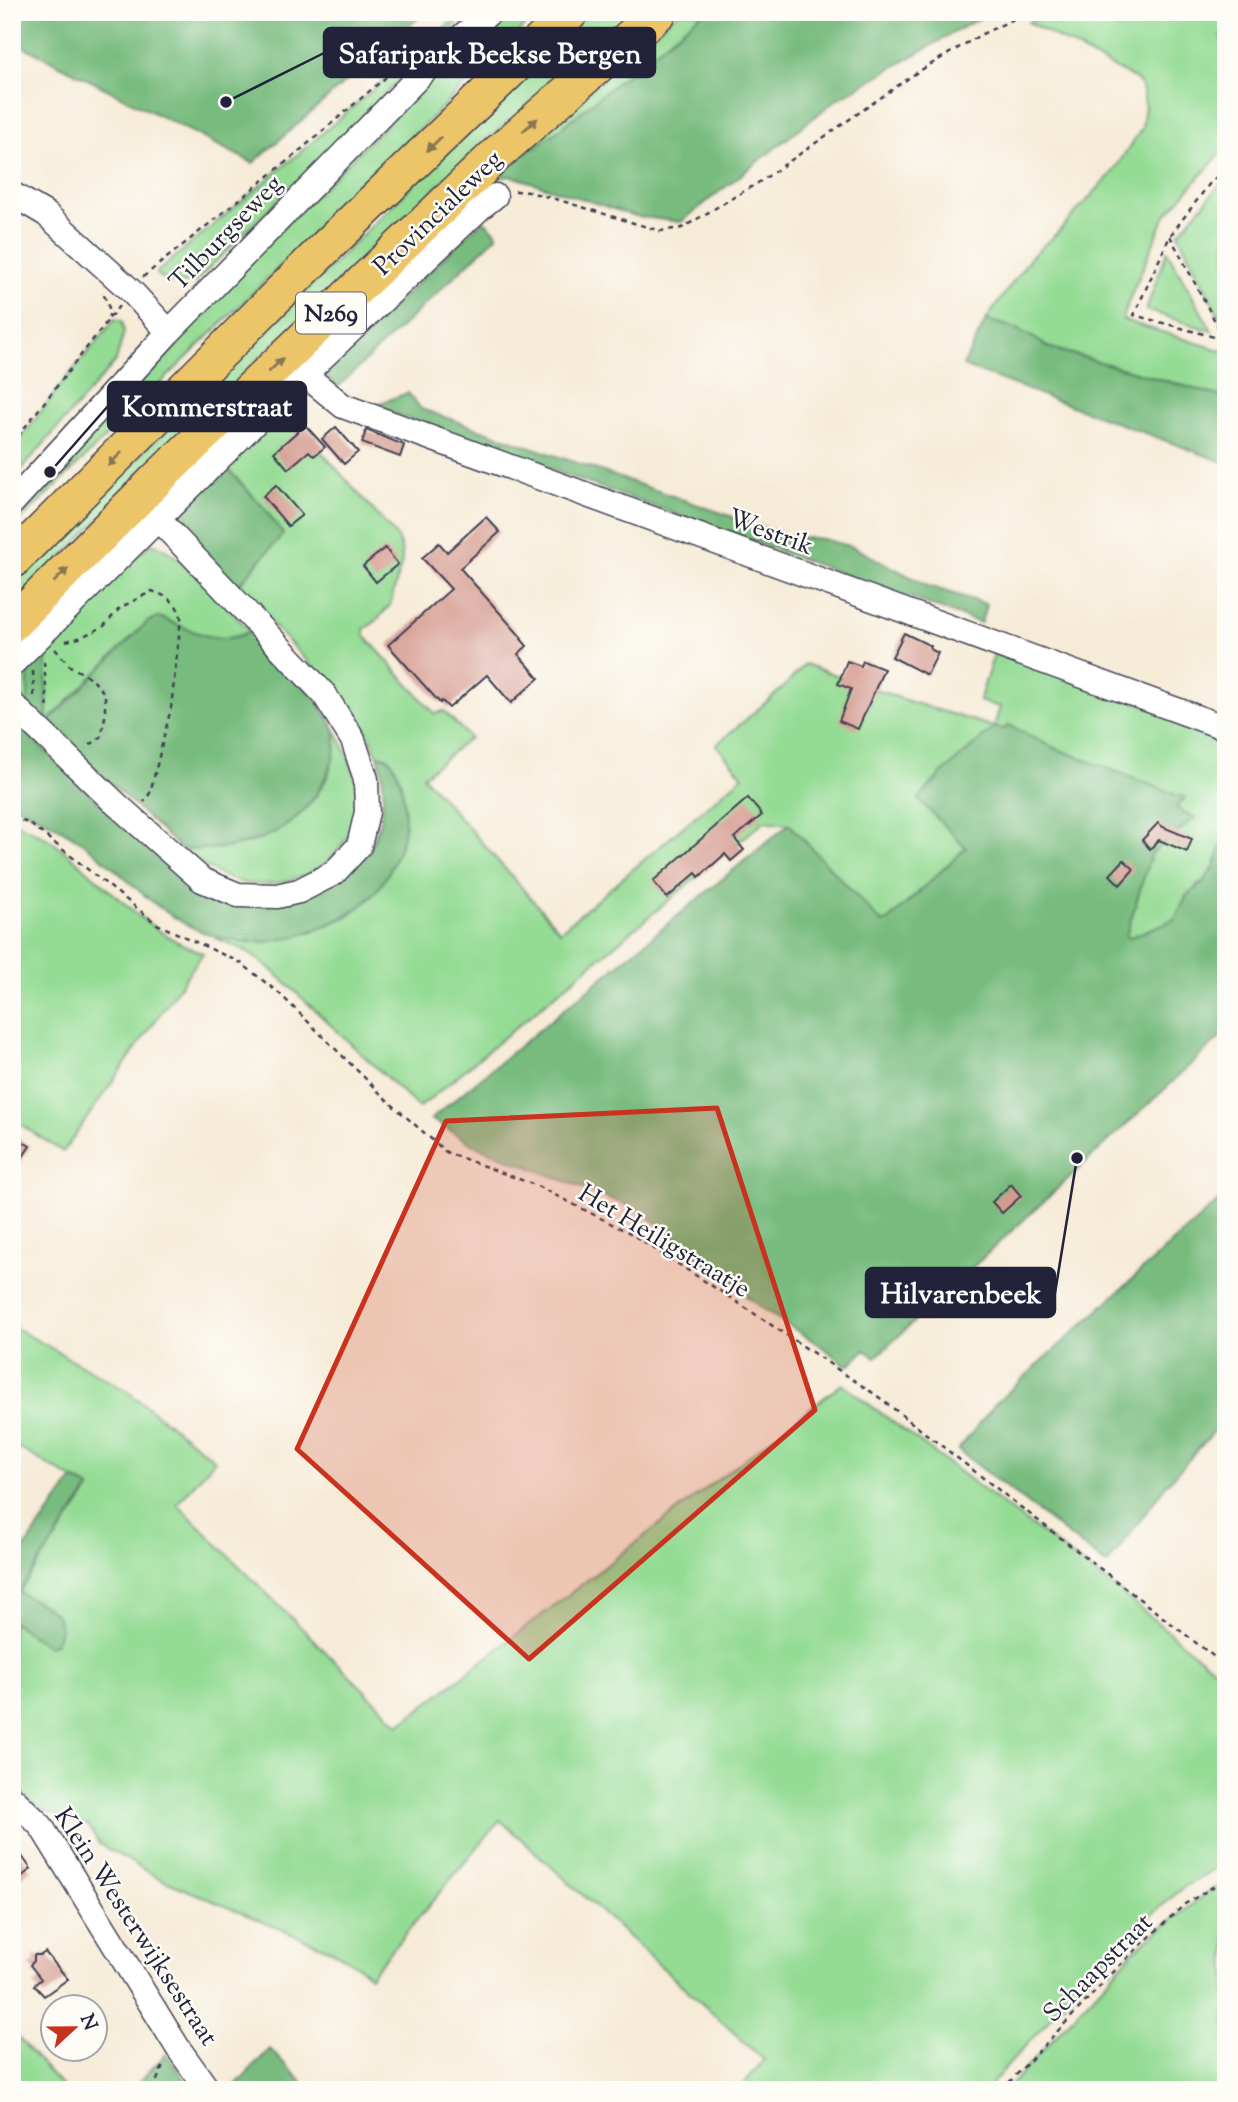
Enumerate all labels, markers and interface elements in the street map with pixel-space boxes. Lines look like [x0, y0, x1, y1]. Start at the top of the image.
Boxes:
callout: Safaripark Beekse Bergen [324, 28, 655, 77]
text: Safaripark Beekse Bergen [339, 36, 642, 76]
one-way arrow [522, 118, 539, 133]
one-way arrow [426, 136, 443, 152]
street label: Provincialeweg [366, 143, 512, 285]
street label: Tilburgseweg [162, 167, 292, 300]
road number: N269 [296, 292, 366, 334]
one-way arrow [267, 358, 284, 374]
callout: Kommerstraat [108, 382, 306, 431]
text: Kommerstraat [122, 389, 292, 429]
one-way arrow [106, 450, 123, 467]
street label: Westrik [722, 501, 818, 566]
one-way arrow [52, 567, 69, 584]
street label: Het Heiligstraatje [571, 1176, 757, 1308]
callout: Hilvarenbeek [866, 1268, 1055, 1317]
text: Hilvarenbeek [880, 1276, 1042, 1316]
street label: Klein Westerwijksestraat [44, 1801, 226, 2054]
street label: Schaapstraat [1035, 1905, 1162, 2032]
north arrow [38, 1994, 108, 2064]
text: N [72, 2010, 103, 2035]

